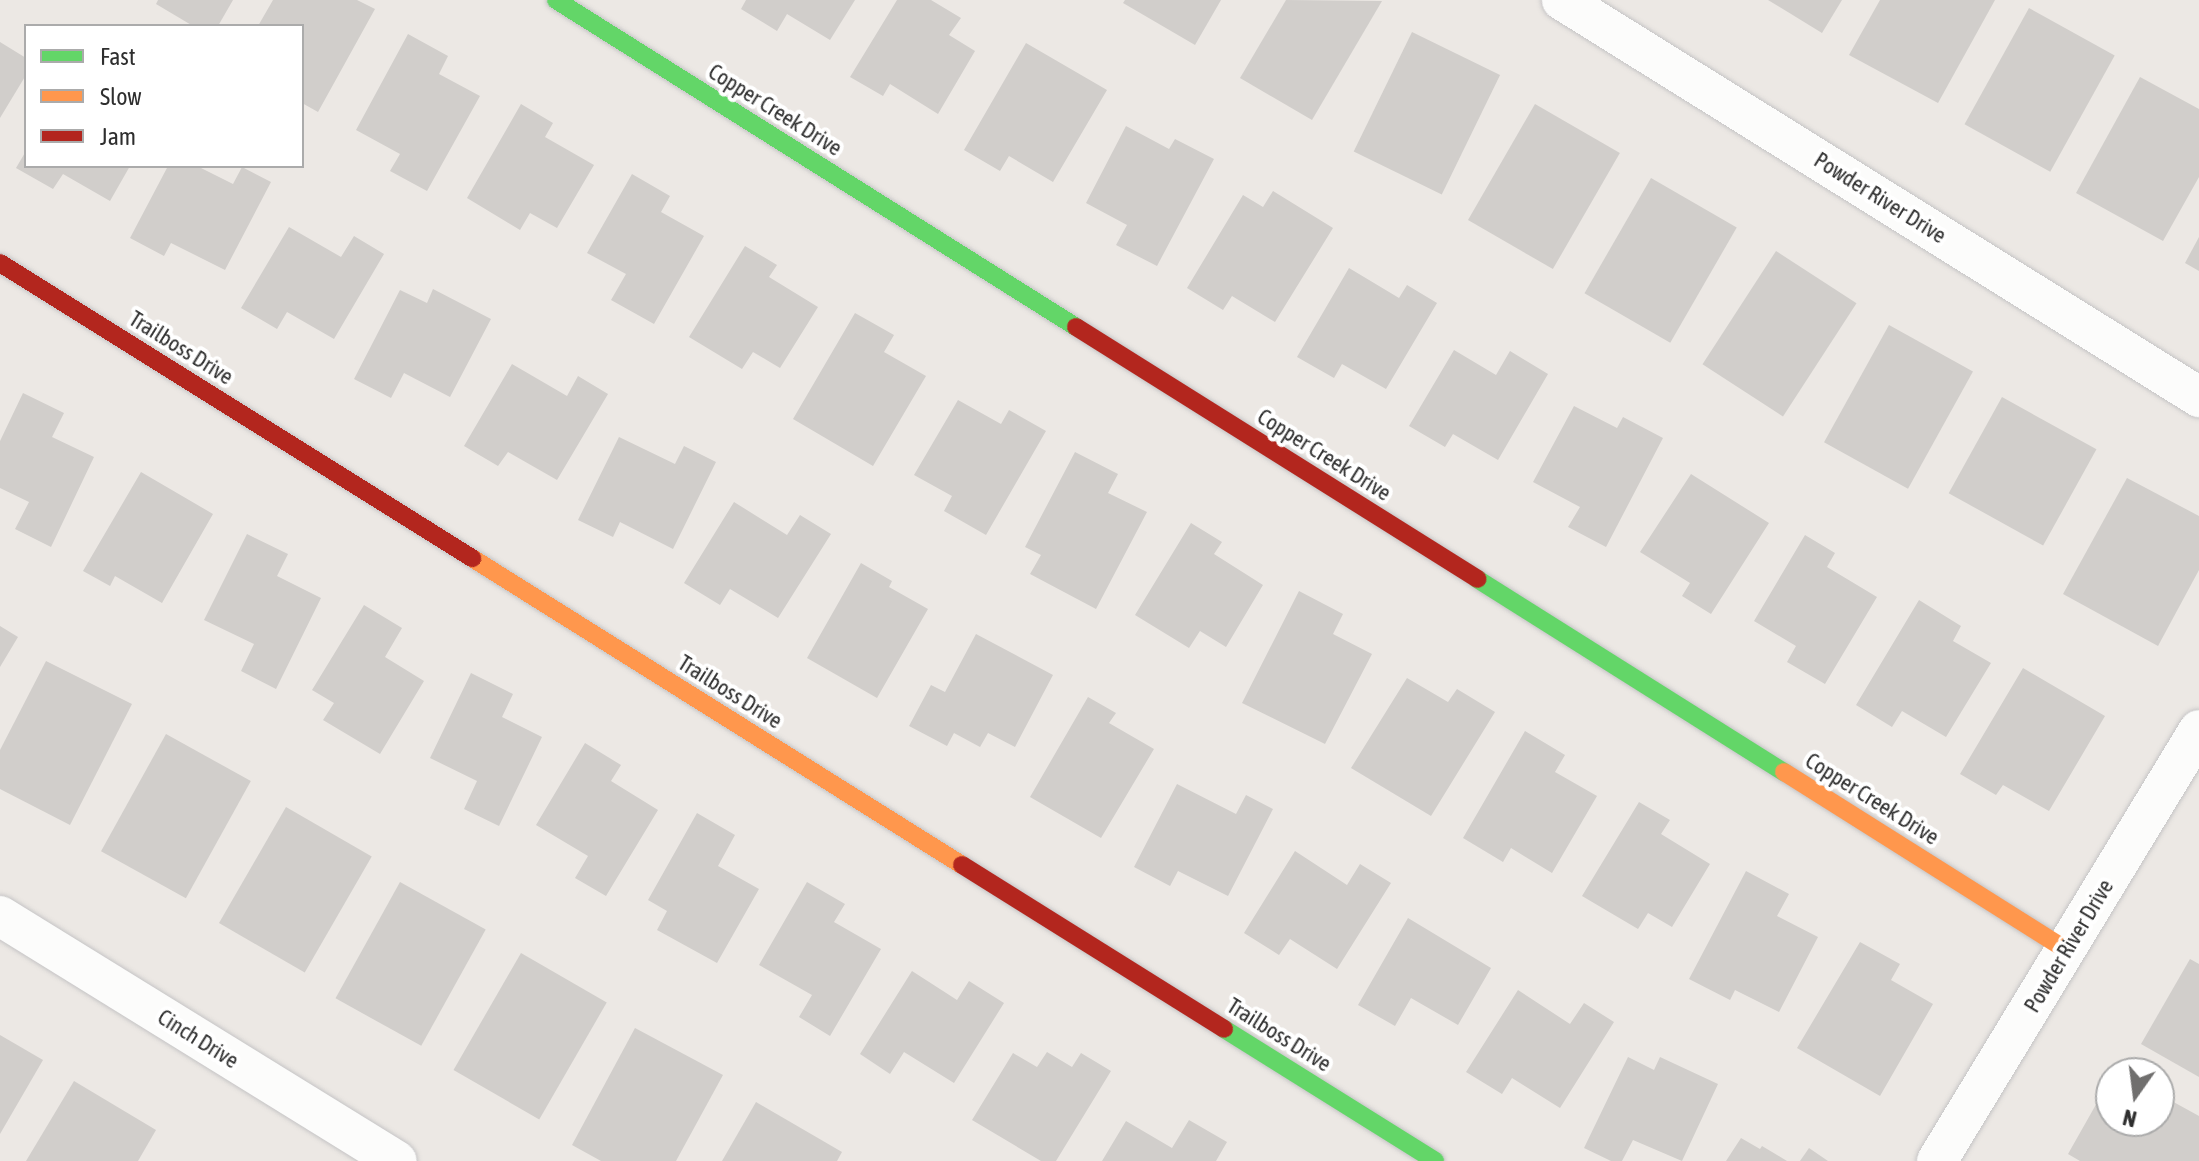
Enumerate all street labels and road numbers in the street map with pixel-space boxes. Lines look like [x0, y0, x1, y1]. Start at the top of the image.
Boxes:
street label: Copper Creek Drive [703, 58, 847, 162]
street label: Powder River Drive [1809, 147, 1951, 249]
street label: Trailboss Drive [124, 306, 238, 390]
street label: Copper Creek Drive [1252, 403, 1396, 507]
street label: Trailboss Drive [673, 650, 787, 734]
street label: Copper Creek Drive [1800, 747, 1944, 851]
street label: Powder River Drive [2019, 875, 2119, 1017]
street label: Trailboss Drive [1222, 993, 1336, 1077]
street label: Cinch Drive [153, 1004, 243, 1074]

